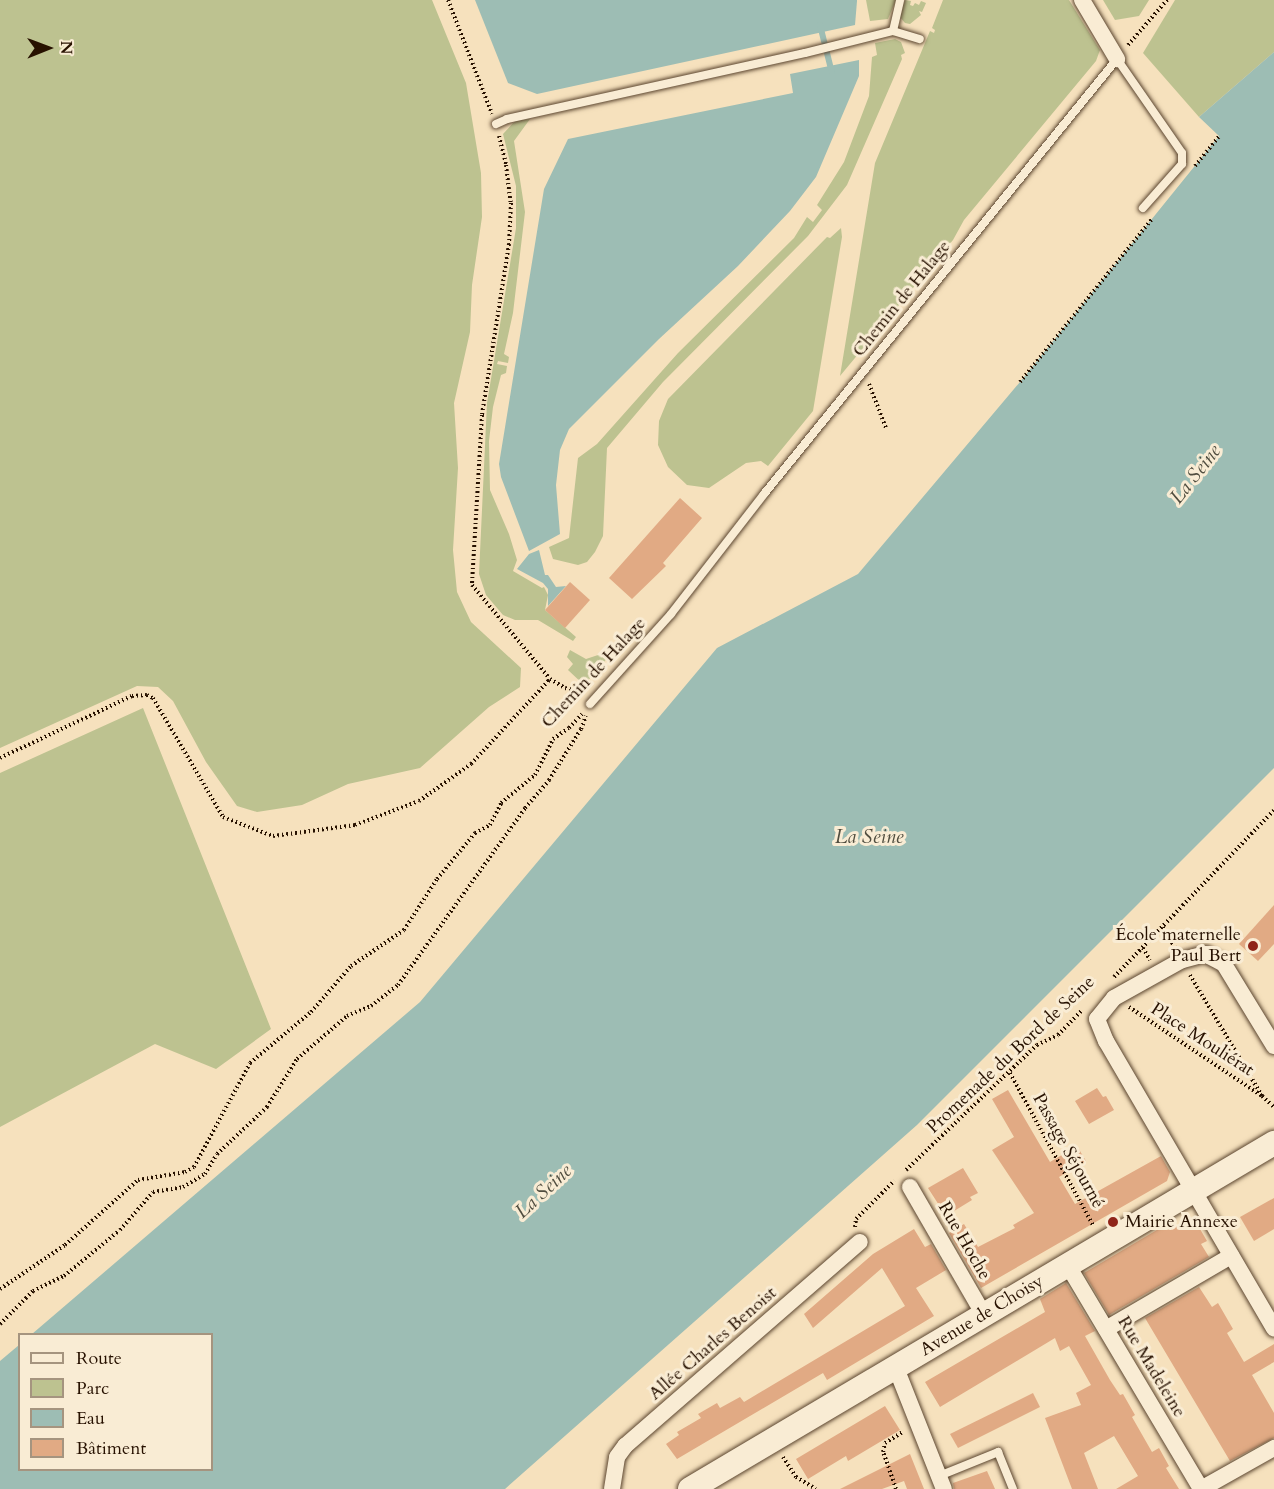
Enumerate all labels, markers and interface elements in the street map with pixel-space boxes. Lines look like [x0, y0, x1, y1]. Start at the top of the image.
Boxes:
north arrow [18, 18, 78, 78]
text: N [55, 41, 77, 55]
street label: Chemin de Halage [849, 237, 955, 361]
water label: La Seine [1164, 440, 1226, 508]
street label: Chemin de Halage [537, 613, 651, 733]
water label: La Seine [835, 824, 903, 848]
place label: École maternelle Paul Bert [1115, 925, 1241, 968]
marker: École maternelle Paul Bert [1246, 939, 1260, 953]
street label: Promenade du Bord de Seine [923, 972, 1099, 1138]
street label: Place Mouliérat [1146, 999, 1258, 1081]
street label: Passage Séjourné [1027, 1090, 1109, 1212]
water label: La Seine [510, 1159, 576, 1223]
street label: Rue Hoche [933, 1198, 995, 1284]
place label: Mairie Annexe [1125, 1211, 1238, 1233]
marker: Mairie Annexe [1106, 1215, 1120, 1229]
street label: Avenue de Choisy [917, 1271, 1047, 1361]
street label: Allée Charles Benoist [645, 1283, 781, 1405]
street label: Rue Madeleine [1112, 1313, 1190, 1421]
legend [18, 1333, 213, 1471]
text: Route [76, 1346, 122, 1371]
text: Parc [76, 1376, 109, 1401]
text: Eau [76, 1406, 105, 1431]
text: Bâtiment [76, 1436, 146, 1461]

